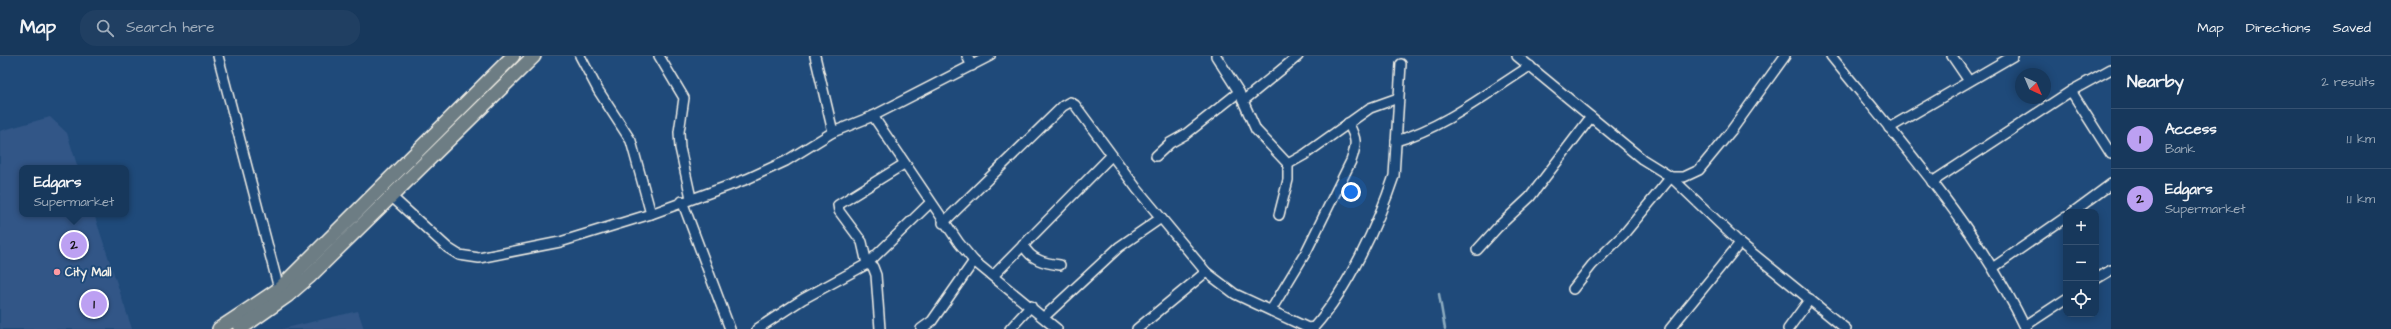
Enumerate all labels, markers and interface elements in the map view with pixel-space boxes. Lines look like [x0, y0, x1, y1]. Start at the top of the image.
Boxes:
search box [80, 10, 360, 46]
text: Map [20, 14, 56, 41]
icon: search [94, 17, 116, 39]
text: Search here [126, 17, 215, 38]
text: Map [2197, 18, 2224, 38]
text: Directions [2246, 18, 2311, 38]
text: Saved [2333, 18, 2371, 38]
north arrow [2015, 68, 2051, 104]
text: Nearby [2127, 70, 2184, 94]
text: 2 results [2321, 73, 2375, 91]
text: Access [2165, 119, 2217, 140]
text: 1 [2139, 130, 2141, 148]
text: 1.1 km [2347, 130, 2375, 148]
text: Bank [2165, 140, 2195, 158]
popup [19, 165, 129, 217]
text: Edgars [34, 172, 81, 193]
text: Edgars [2165, 179, 2213, 200]
your location [1341, 182, 1361, 202]
text: 2 [2136, 190, 2144, 208]
text: 1.1 km [2347, 190, 2375, 208]
text: Supermarket [34, 193, 114, 211]
text: Supermarket [2165, 200, 2246, 218]
map controls [2063, 209, 2099, 317]
button: + [2063, 209, 2099, 245]
pin: 2 [61, 230, 87, 260]
button: − [2063, 245, 2099, 281]
place label: City Mall [65, 264, 111, 282]
marker: City Mall [52, 267, 62, 277]
button: locate [2063, 281, 2099, 317]
pin: 1 [81, 289, 107, 319]

